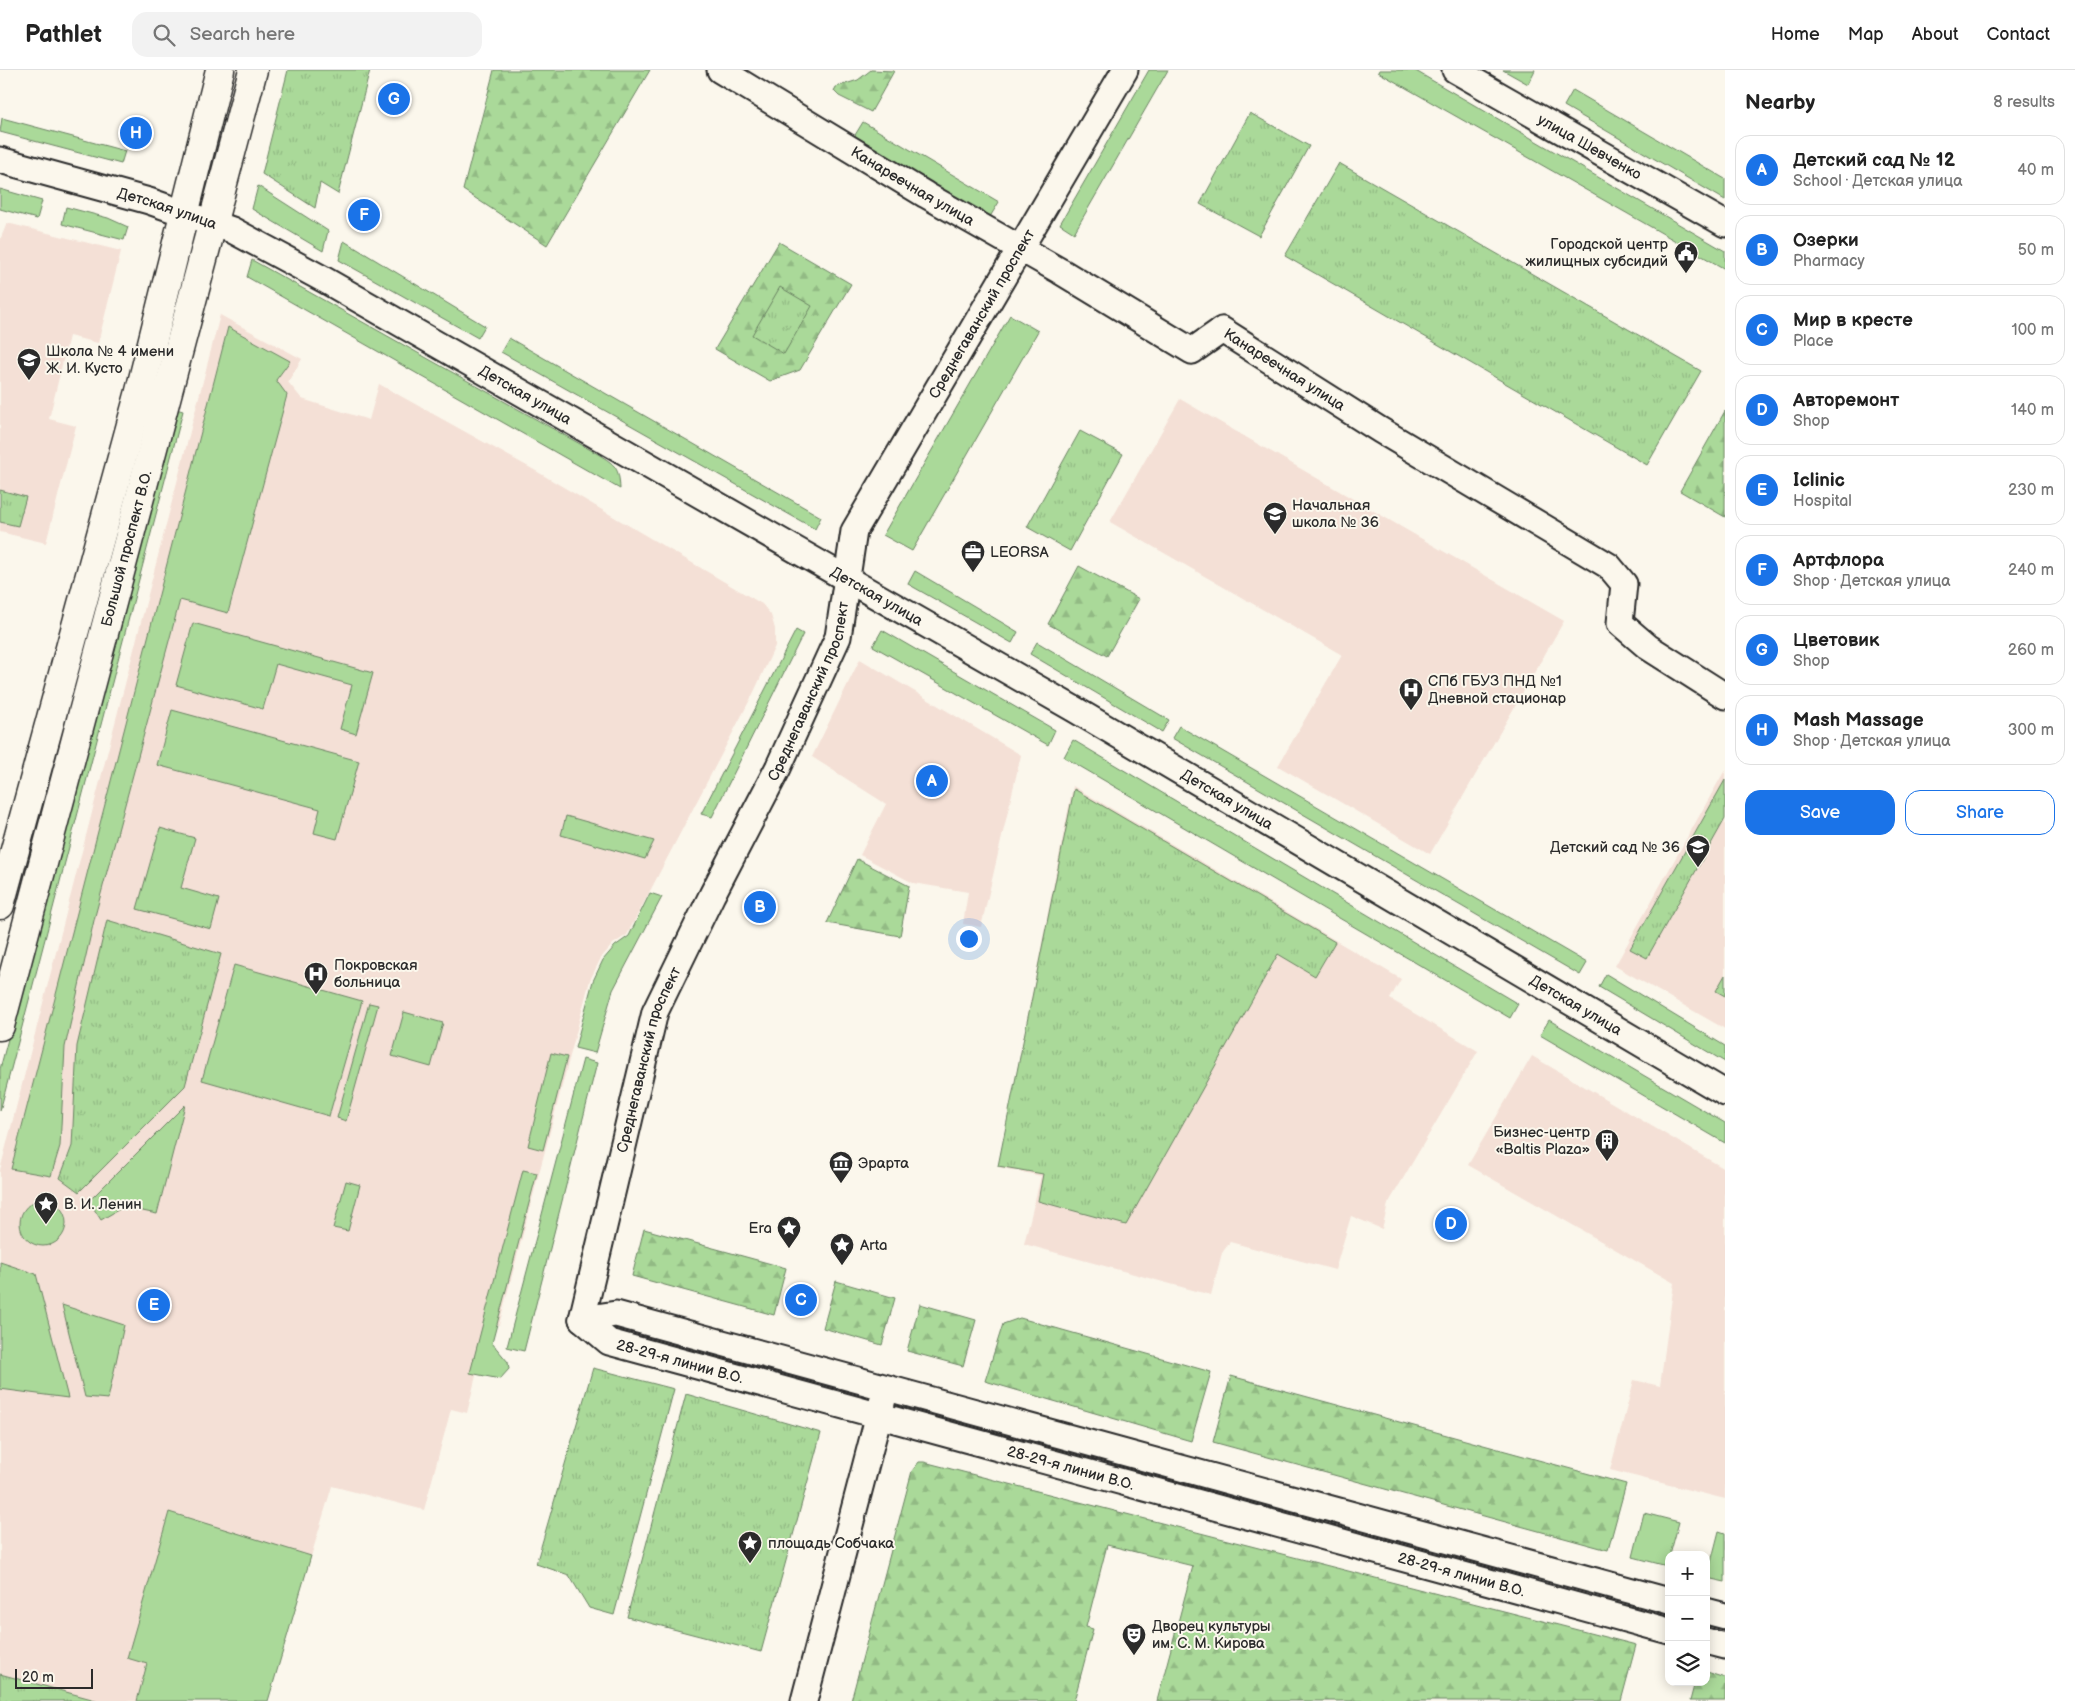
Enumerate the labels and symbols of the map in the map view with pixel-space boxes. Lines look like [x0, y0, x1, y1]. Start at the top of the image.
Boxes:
pin: G [378, 80, 410, 118]
street label: улица Шевченко [1534, 110, 1645, 184]
pin: H [120, 114, 152, 152]
street label: Канареечная улица [847, 142, 978, 230]
street label: Детская улица [115, 183, 220, 234]
pin: F [348, 196, 380, 234]
street label: Среднегаванский проспект [924, 226, 1039, 402]
place label: Городской центр жилищных субсидий [1526, 235, 1669, 271]
public building icon: Городской центр жилищных субсидий [1673, 240, 1699, 274]
street label: Канареечная улица [1220, 324, 1349, 415]
place label: Школа № 4 имени Ж. И. Кусто [46, 342, 174, 378]
school or university icon: Школа № 4 имени Ж. И. Кусто [16, 347, 42, 381]
street label: Детская улица [476, 361, 575, 429]
street label: Большой проспект В.О. [97, 468, 156, 629]
place label: Начальная школа № 36 [1292, 496, 1379, 532]
school or university icon: Начальная школа № 36 [1262, 501, 1288, 535]
office icon: LEORSA [960, 539, 986, 573]
place label: LEORSA [990, 543, 1049, 562]
street label: Детская улица [827, 562, 927, 630]
street label: Среднегаванский проспект [763, 600, 853, 784]
place label: СПб ГБУЗ ПНД №1 Дневной стационар [1428, 672, 1567, 708]
hospital icon: СПб ГБУЗ ПНД №1 Дневной стационар [1398, 677, 1424, 711]
pin: A [916, 762, 948, 800]
street label: Детская улица [1178, 765, 1277, 834]
school or university icon: Детский сад № 36 [1685, 834, 1711, 868]
place label: Детский сад № 36 [1550, 838, 1680, 857]
pin: B [744, 888, 776, 926]
your location [956, 926, 982, 952]
place label: Покровская больница [334, 956, 417, 992]
hospital icon: Покровская больница [303, 961, 329, 995]
street label: Среднегаванский проспект [612, 964, 685, 1155]
street label: Детская улица [1527, 971, 1626, 1040]
place label: Бизнес-центр «Baltis Plaza» [1493, 1123, 1591, 1159]
building icon: Бизнес-центр «Baltis Plaza» [1594, 1128, 1620, 1162]
museum icon: Эрарта [828, 1150, 854, 1184]
place label: Эрарта [858, 1154, 909, 1173]
place icon: В. И. Ленин [33, 1191, 59, 1225]
place label: В. И. Ленин [64, 1195, 142, 1214]
pin: D [1435, 1205, 1467, 1243]
place icon: Era [776, 1215, 802, 1249]
place label: Era [749, 1219, 772, 1238]
place icon: Arta [829, 1232, 855, 1266]
place label: Arta [860, 1236, 887, 1255]
pin: C [785, 1281, 817, 1319]
pin: E [138, 1286, 170, 1324]
street label: 28-29-я линии В.О. [614, 1335, 746, 1388]
street label: 28-29-я линии В.О. [1005, 1441, 1136, 1494]
place icon: площадь Собчака [737, 1530, 763, 1564]
place label: площадь Собчака [768, 1534, 894, 1553]
street label: 28-29-я линии В.О. [1396, 1548, 1527, 1601]
place label: Дворец культуры им. С. М. Кирова [1152, 1617, 1271, 1653]
theatre icon: Дворец культуры им. С. М. Кирова [1121, 1622, 1147, 1656]
scale bar [15, 1666, 92, 1689]

